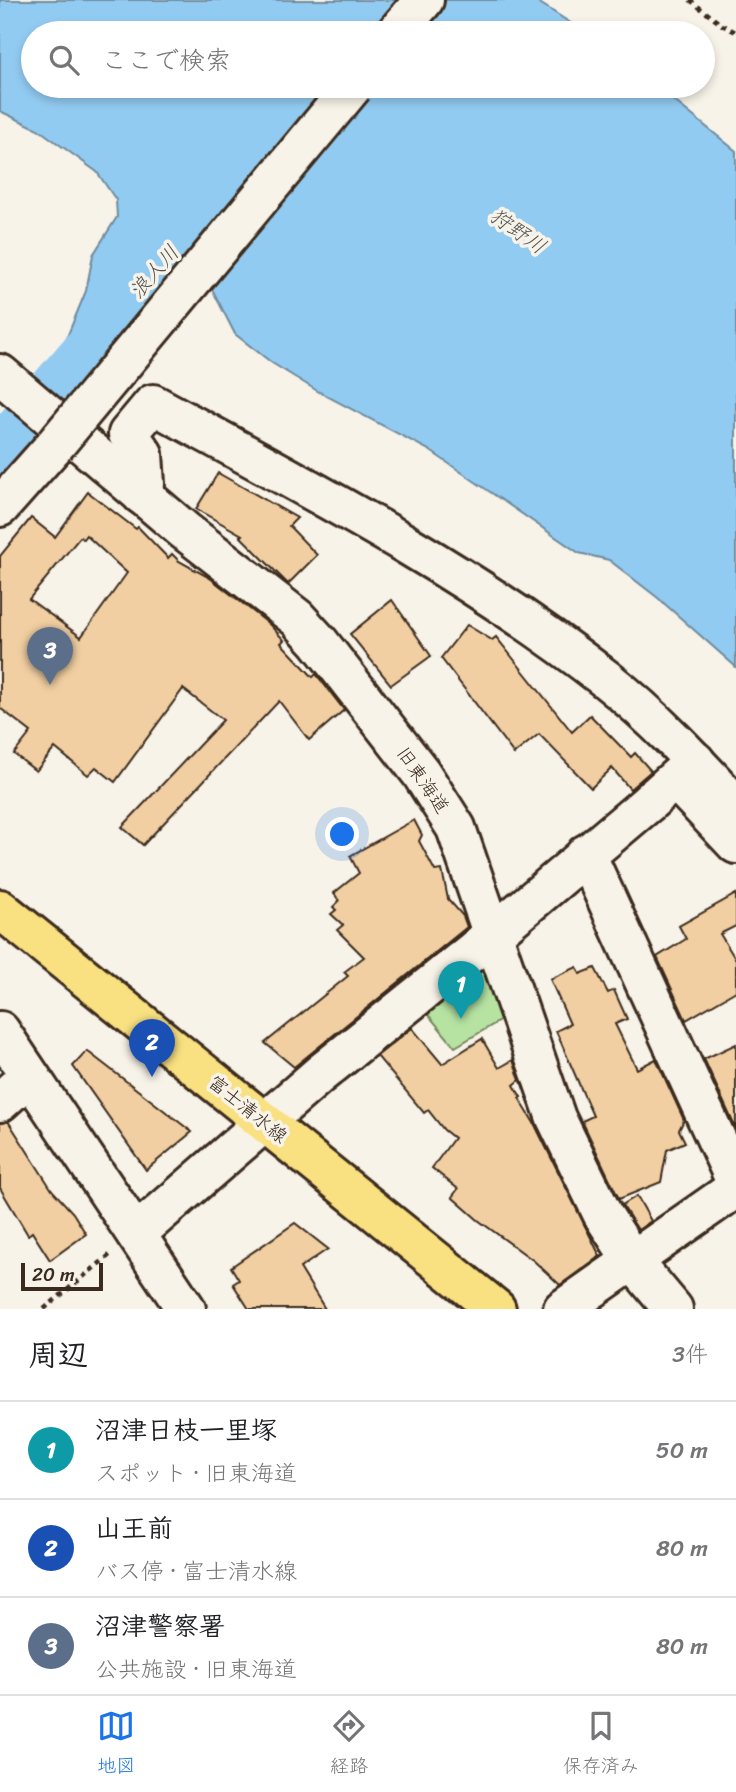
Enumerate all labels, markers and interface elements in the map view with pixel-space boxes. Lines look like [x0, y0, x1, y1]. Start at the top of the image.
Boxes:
search box [21, 21, 715, 98]
text: ここで検索 [101, 37, 231, 83]
icon: search [45, 41, 83, 79]
water label: 狩野川 [481, 197, 555, 265]
water label: 浪人川 [119, 236, 189, 308]
pin: 3 [27, 627, 73, 685]
street label: 旧東海道 [388, 739, 458, 821]
your location [325, 817, 359, 851]
pin: 1 [438, 961, 484, 1019]
pin: 2 [129, 1019, 175, 1077]
street label: 富士清水線 [201, 1066, 295, 1152]
text: 20 m [32, 1258, 75, 1291]
scale bar [21, 1260, 103, 1292]
text: 周辺 [28, 1328, 88, 1382]
text: 3件 [672, 1334, 708, 1375]
text: 沼津日枝一里塚 [95, 1407, 277, 1453]
text: 1 [46, 1430, 56, 1471]
text: 50 m [656, 1430, 708, 1471]
text: スポット · 旧東海道 [95, 1453, 297, 1494]
text: 山王前 [95, 1505, 173, 1551]
text: 2 [44, 1528, 58, 1569]
text: 80 m [656, 1528, 708, 1569]
text: バス停 · 富士清水線 [95, 1551, 297, 1592]
text: 沼津警察署 [95, 1603, 225, 1649]
text: 3 [45, 1626, 57, 1667]
text: 80 m [656, 1626, 708, 1667]
text: 公共施設 · 旧東海道 [95, 1649, 297, 1690]
tab: 地図 [97, 1707, 135, 1782]
tab: 経路 [330, 1707, 368, 1782]
tab: 保存済み [563, 1707, 639, 1782]

